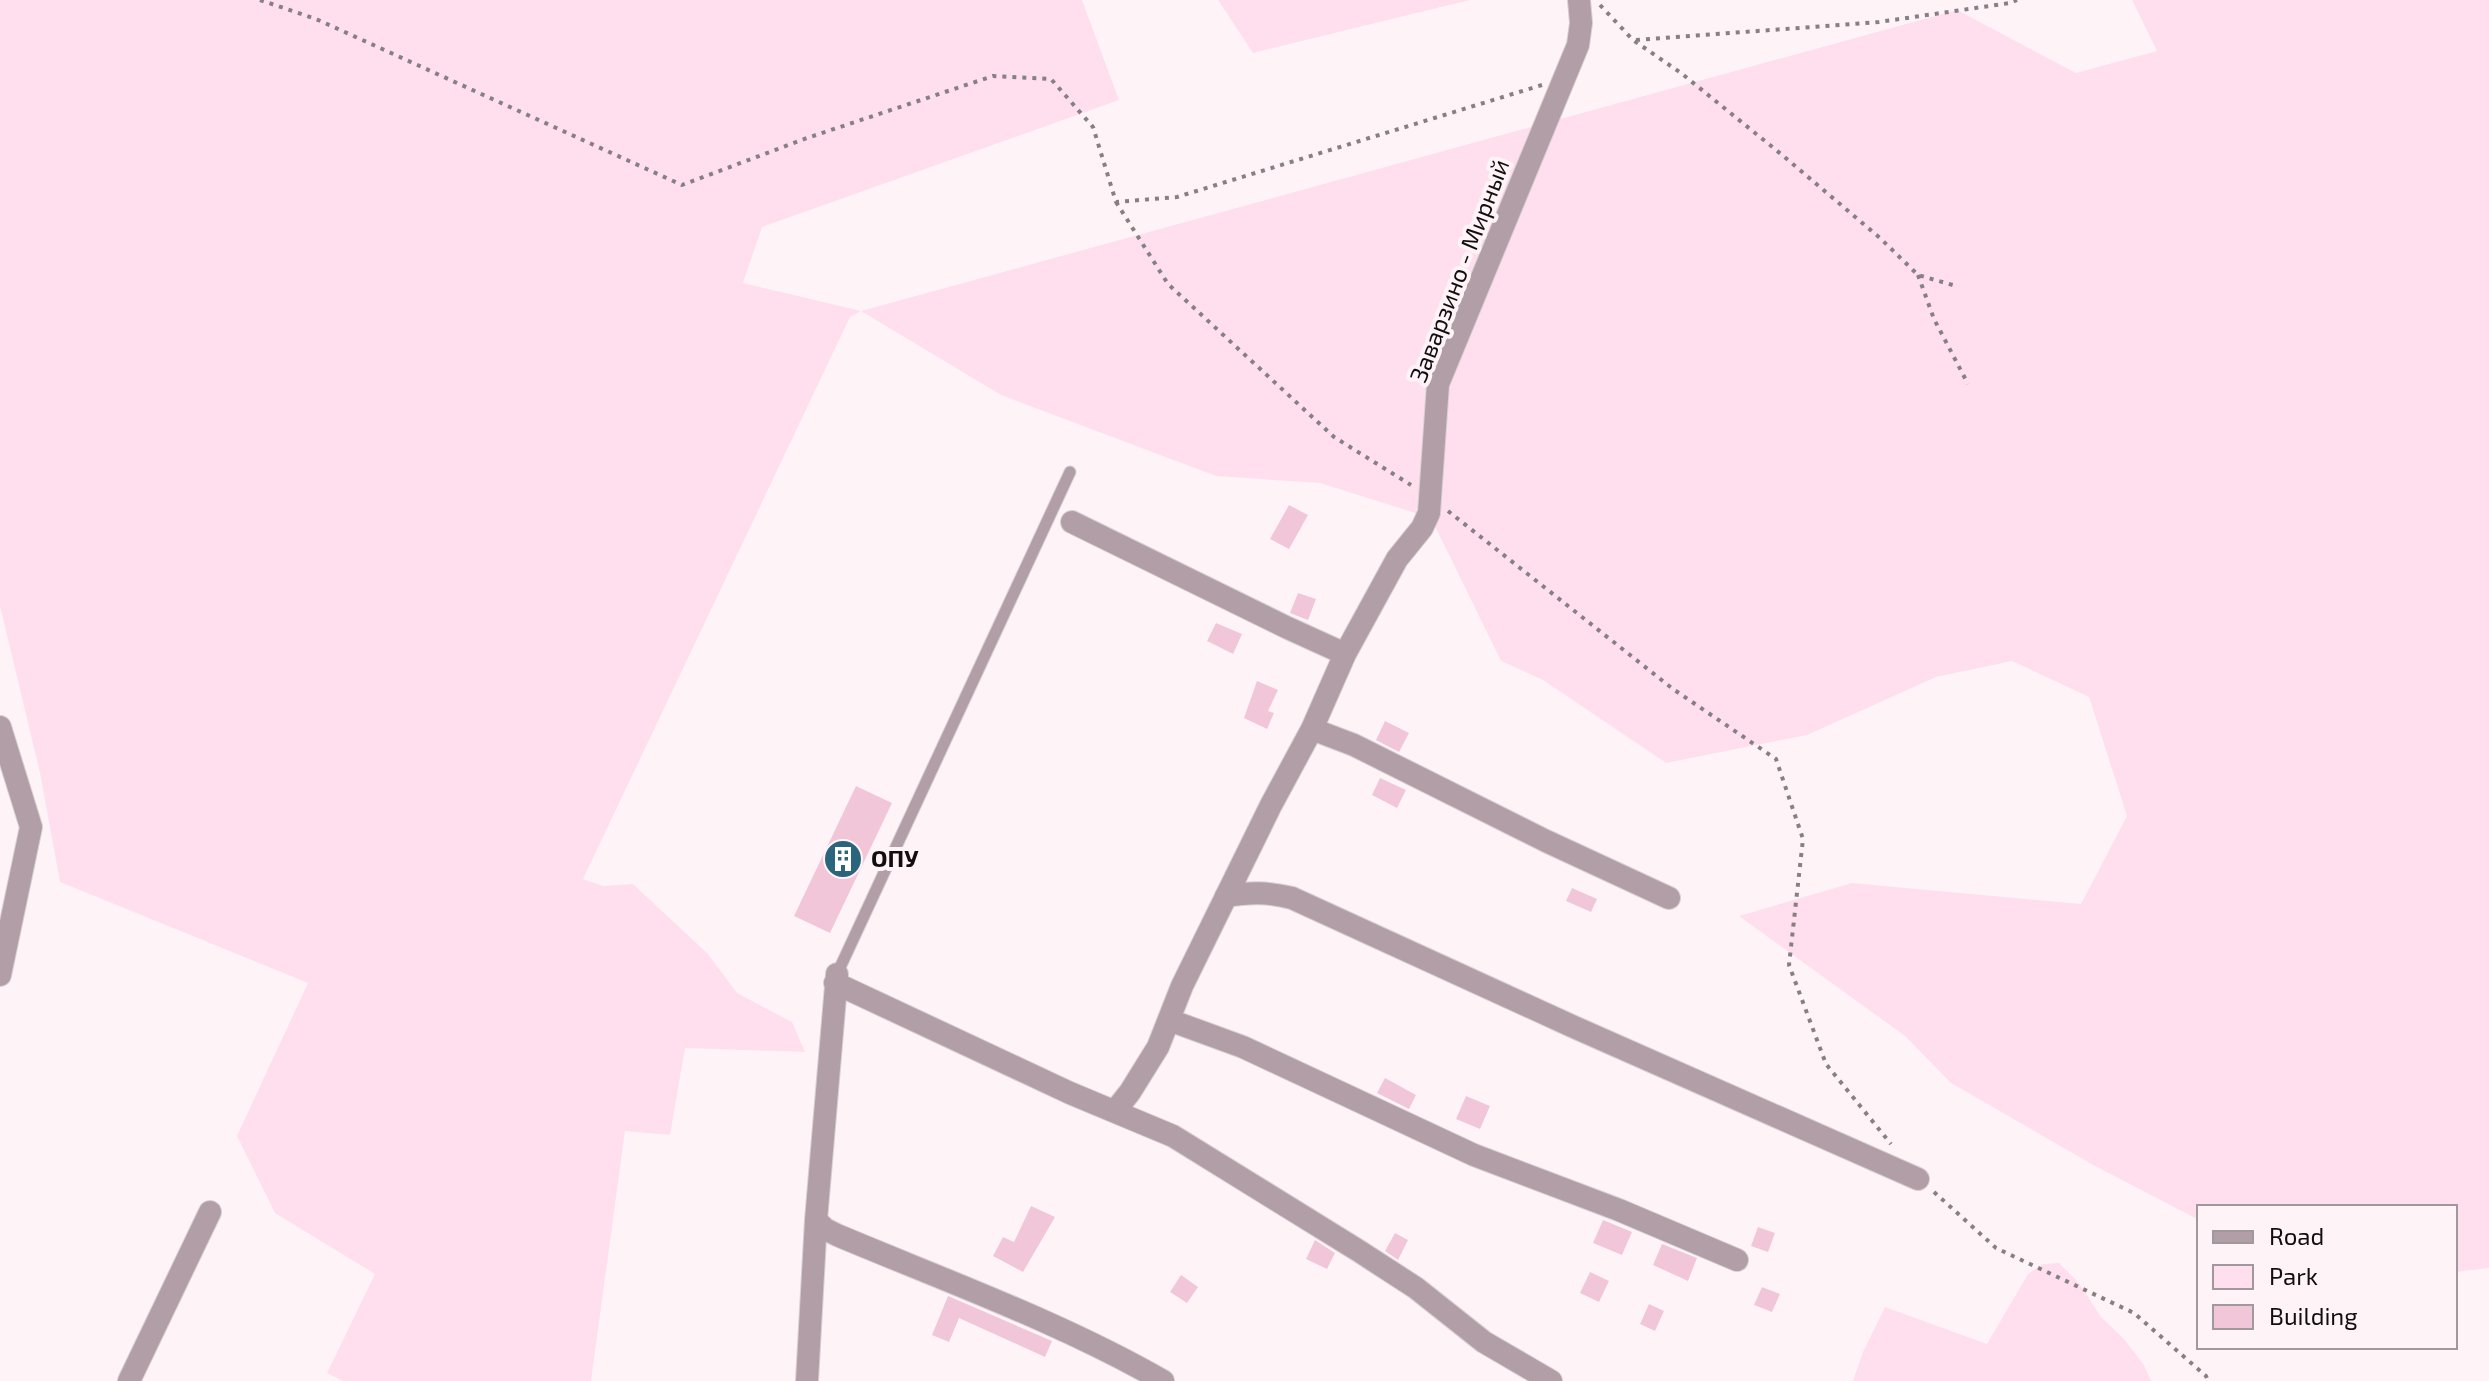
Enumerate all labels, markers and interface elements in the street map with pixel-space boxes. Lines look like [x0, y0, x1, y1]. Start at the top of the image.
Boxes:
street label: Заварзино - Мирный [1403, 155, 1515, 386]
building icon: ОПУ [822, 838, 864, 880]
place label: ОПУ [871, 843, 919, 872]
legend [2197, 1205, 2457, 1349]
text: Road [2269, 1221, 2324, 1250]
text: Park [2269, 1261, 2318, 1290]
text: Building [2269, 1301, 2358, 1330]

